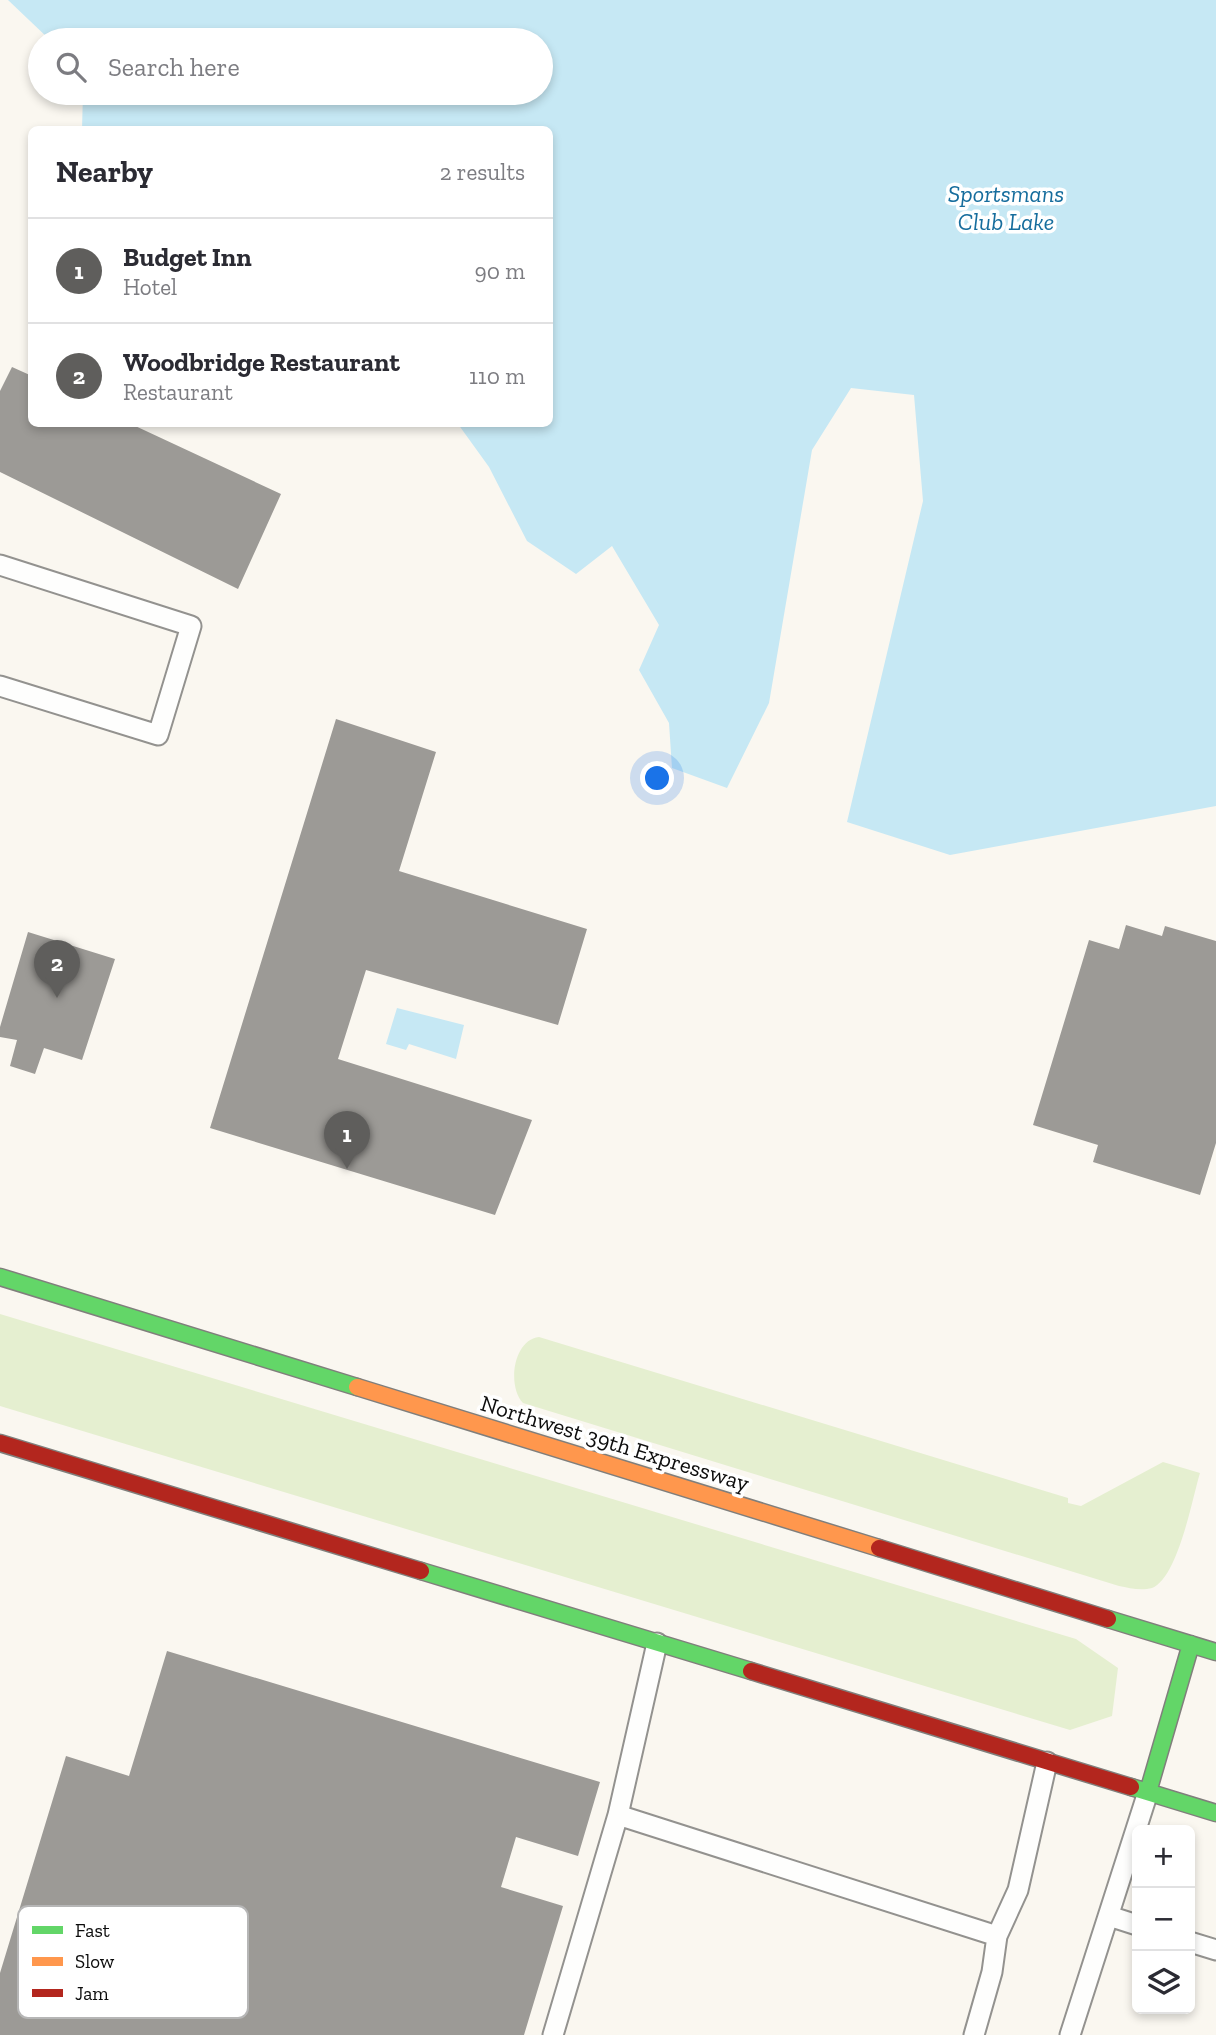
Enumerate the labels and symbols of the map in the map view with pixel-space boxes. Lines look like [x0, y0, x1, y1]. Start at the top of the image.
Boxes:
water label: Sportsmans Club Lake [948, 179, 1064, 236]
your location [640, 761, 674, 795]
pin: 2 [34, 940, 80, 998]
pin: 1 [324, 1111, 370, 1169]
street label: Northwest 39th Expressway [477, 1389, 753, 1497]
legend [18, 1906, 248, 2018]
text: Fast [75, 1919, 110, 1942]
text: Slow [75, 1950, 115, 1973]
text: Jam [75, 1982, 109, 2005]

